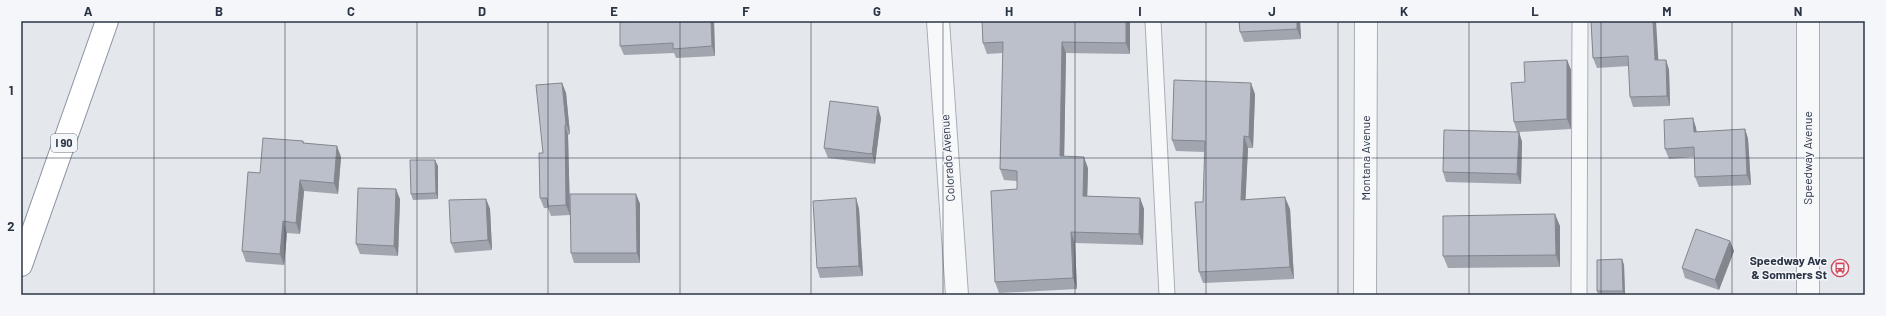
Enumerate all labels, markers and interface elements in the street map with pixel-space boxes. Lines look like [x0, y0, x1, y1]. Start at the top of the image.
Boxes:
text: A [84, 3, 93, 19]
text: B [215, 3, 223, 19]
text: C [347, 3, 355, 19]
text: D [478, 3, 486, 19]
text: E [610, 3, 618, 19]
text: F [742, 3, 750, 19]
text: G [873, 3, 881, 19]
text: H [1005, 3, 1013, 19]
text: I [1138, 3, 1142, 19]
text: J [1268, 3, 1276, 19]
text: K [1400, 3, 1408, 19]
text: L [1531, 3, 1539, 19]
text: M [1662, 3, 1672, 19]
text: N [1794, 3, 1802, 19]
text: 1 [9, 82, 13, 98]
street label: Speedway Avenue [1800, 111, 1814, 205]
street label: Colorado Avenue [937, 114, 957, 202]
street label: Montana Avenue [1358, 115, 1372, 201]
road number: I 90 [51, 134, 77, 152]
text: 2 [7, 218, 15, 234]
place label: Speedway Ave & Sommers St [1750, 253, 1827, 281]
bus stop icon: Speedway Ave & Sommers St [1830, 258, 1850, 278]

